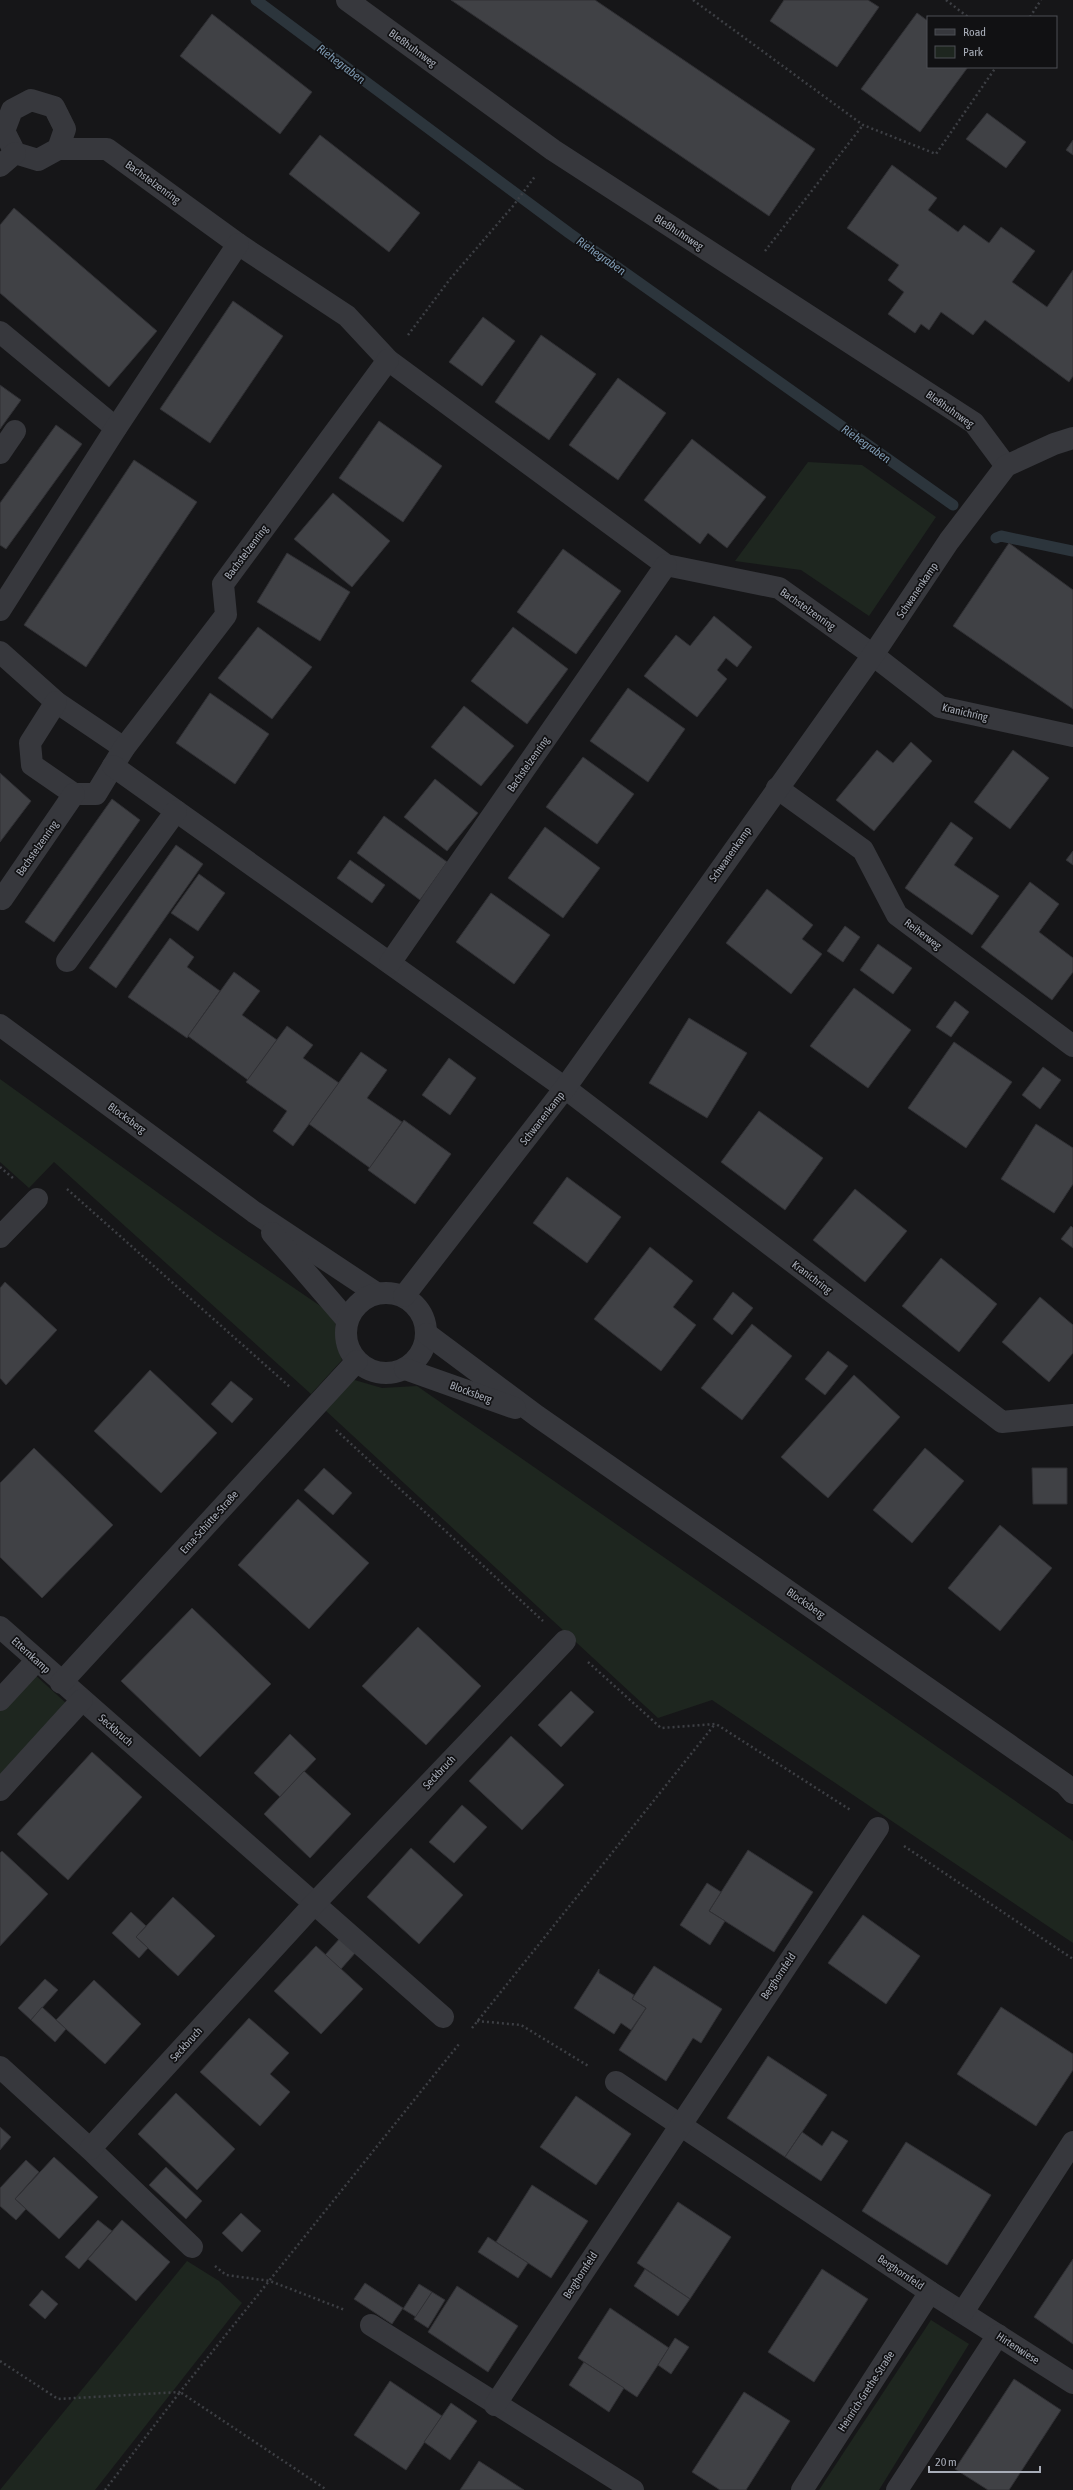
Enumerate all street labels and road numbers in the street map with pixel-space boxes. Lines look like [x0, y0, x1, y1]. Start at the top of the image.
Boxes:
street label: Bleßhuhnweg [387, 27, 439, 69]
street label: Bachstelzenring [123, 158, 183, 206]
street label: Bleßhuhnweg [652, 212, 706, 252]
street label: Bleßhuhnweg [924, 388, 976, 430]
street label: Bachstelzenring [222, 522, 270, 581]
street label: Schwanenkamp [894, 560, 940, 620]
street label: Bachstelzenring [778, 586, 838, 633]
street label: Kranichring [941, 701, 989, 723]
street label: Bachstelzenring [505, 734, 552, 794]
street label: Bachstelzenring [14, 818, 61, 878]
street label: Schwanenkamp [707, 824, 753, 884]
street label: Reiherweg [902, 916, 944, 952]
street label: Schwanenkamp [517, 1089, 567, 1147]
street label: Blocksberg [106, 1100, 148, 1136]
street label: Kranichring [790, 1258, 834, 1296]
street label: Blocksberg [448, 1379, 494, 1405]
street label: Erna-Schütte-Straße [178, 1488, 240, 1556]
street label: Blocksberg [785, 1586, 828, 1621]
street label: Etternkamp [9, 1635, 53, 1675]
street label: Seckbruch [96, 1712, 136, 1748]
street label: Seckbruch [420, 1753, 458, 1791]
street label: Berghornfeld [758, 1951, 798, 2001]
street label: Seckbruch [168, 2025, 204, 2063]
street label: Berghornfeld [561, 2250, 599, 2300]
street label: Berghornfeld [876, 2252, 926, 2292]
street label: Hirtenwiese [994, 2330, 1042, 2366]
street label: Heinrich-Grethe-Straße [835, 2348, 897, 2434]

